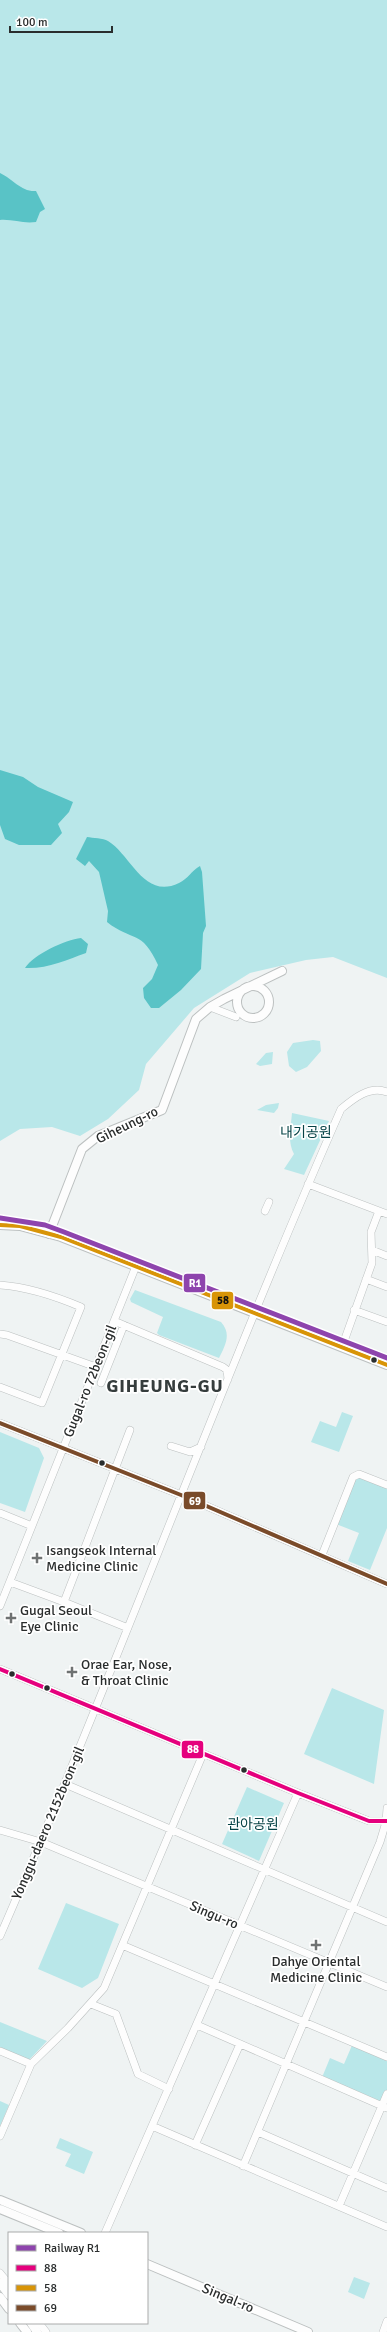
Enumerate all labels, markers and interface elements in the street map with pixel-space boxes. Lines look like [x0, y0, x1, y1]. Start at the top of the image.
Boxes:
scale bar [10, 8, 112, 34]
text: 100 m [16, 15, 48, 30]
street label: Giheung-ro [93, 1103, 161, 1147]
park label: 내기공원 [280, 1124, 332, 1141]
line badge: R1 [183, 1273, 206, 1293]
text: R1 [189, 1277, 201, 1290]
line badge: 58 [211, 1291, 234, 1310]
text: 58 [217, 1294, 229, 1307]
street label: Gugal-ro 72beon-gil [60, 1322, 120, 1440]
unlabelled marker [369, 1355, 379, 1365]
district label: GIHEUNG-GU [106, 1375, 224, 1397]
unlabelled marker [97, 1458, 107, 1468]
line badge: 69 [183, 1491, 206, 1510]
text: 69 [189, 1495, 201, 1508]
place label: Isangseok Internal Medicine Clinic [46, 1542, 156, 1575]
marker: Isangseok Internal Medicine Clinic [31, 1552, 43, 1564]
place label: Gugal Seoul Eye Clinic [20, 1602, 92, 1635]
marker: Gugal Seoul Eye Clinic [5, 1612, 17, 1624]
place label: Orae Ear, Nose, & Throat Clinic [81, 1656, 172, 1689]
marker: Orae Ear, Nose, & Throat Clinic [66, 1666, 78, 1678]
unlabelled marker [7, 1669, 17, 1679]
unlabelled marker [42, 1683, 52, 1693]
line badge: 88 [181, 1740, 204, 1759]
text: 88 [187, 1743, 199, 1756]
street label: Yonggu-daero 2152beon-gil [8, 1744, 88, 1902]
unlabelled marker [239, 1765, 249, 1775]
park label: 관아공원 [227, 1816, 279, 1833]
street label: Singu-ro [187, 1897, 241, 1933]
marker: Dahye Oriental Medicine Clinic [310, 1939, 322, 1951]
place label: Dahye Oriental Medicine Clinic [270, 1953, 362, 1986]
legend [8, 2232, 148, 2324]
text: Railway R1 [44, 2241, 100, 2256]
text: 88 [44, 2261, 57, 2276]
street label: Singal-ro [199, 2279, 257, 2317]
text: 58 [44, 2281, 57, 2296]
text: 69 [44, 2301, 57, 2316]

